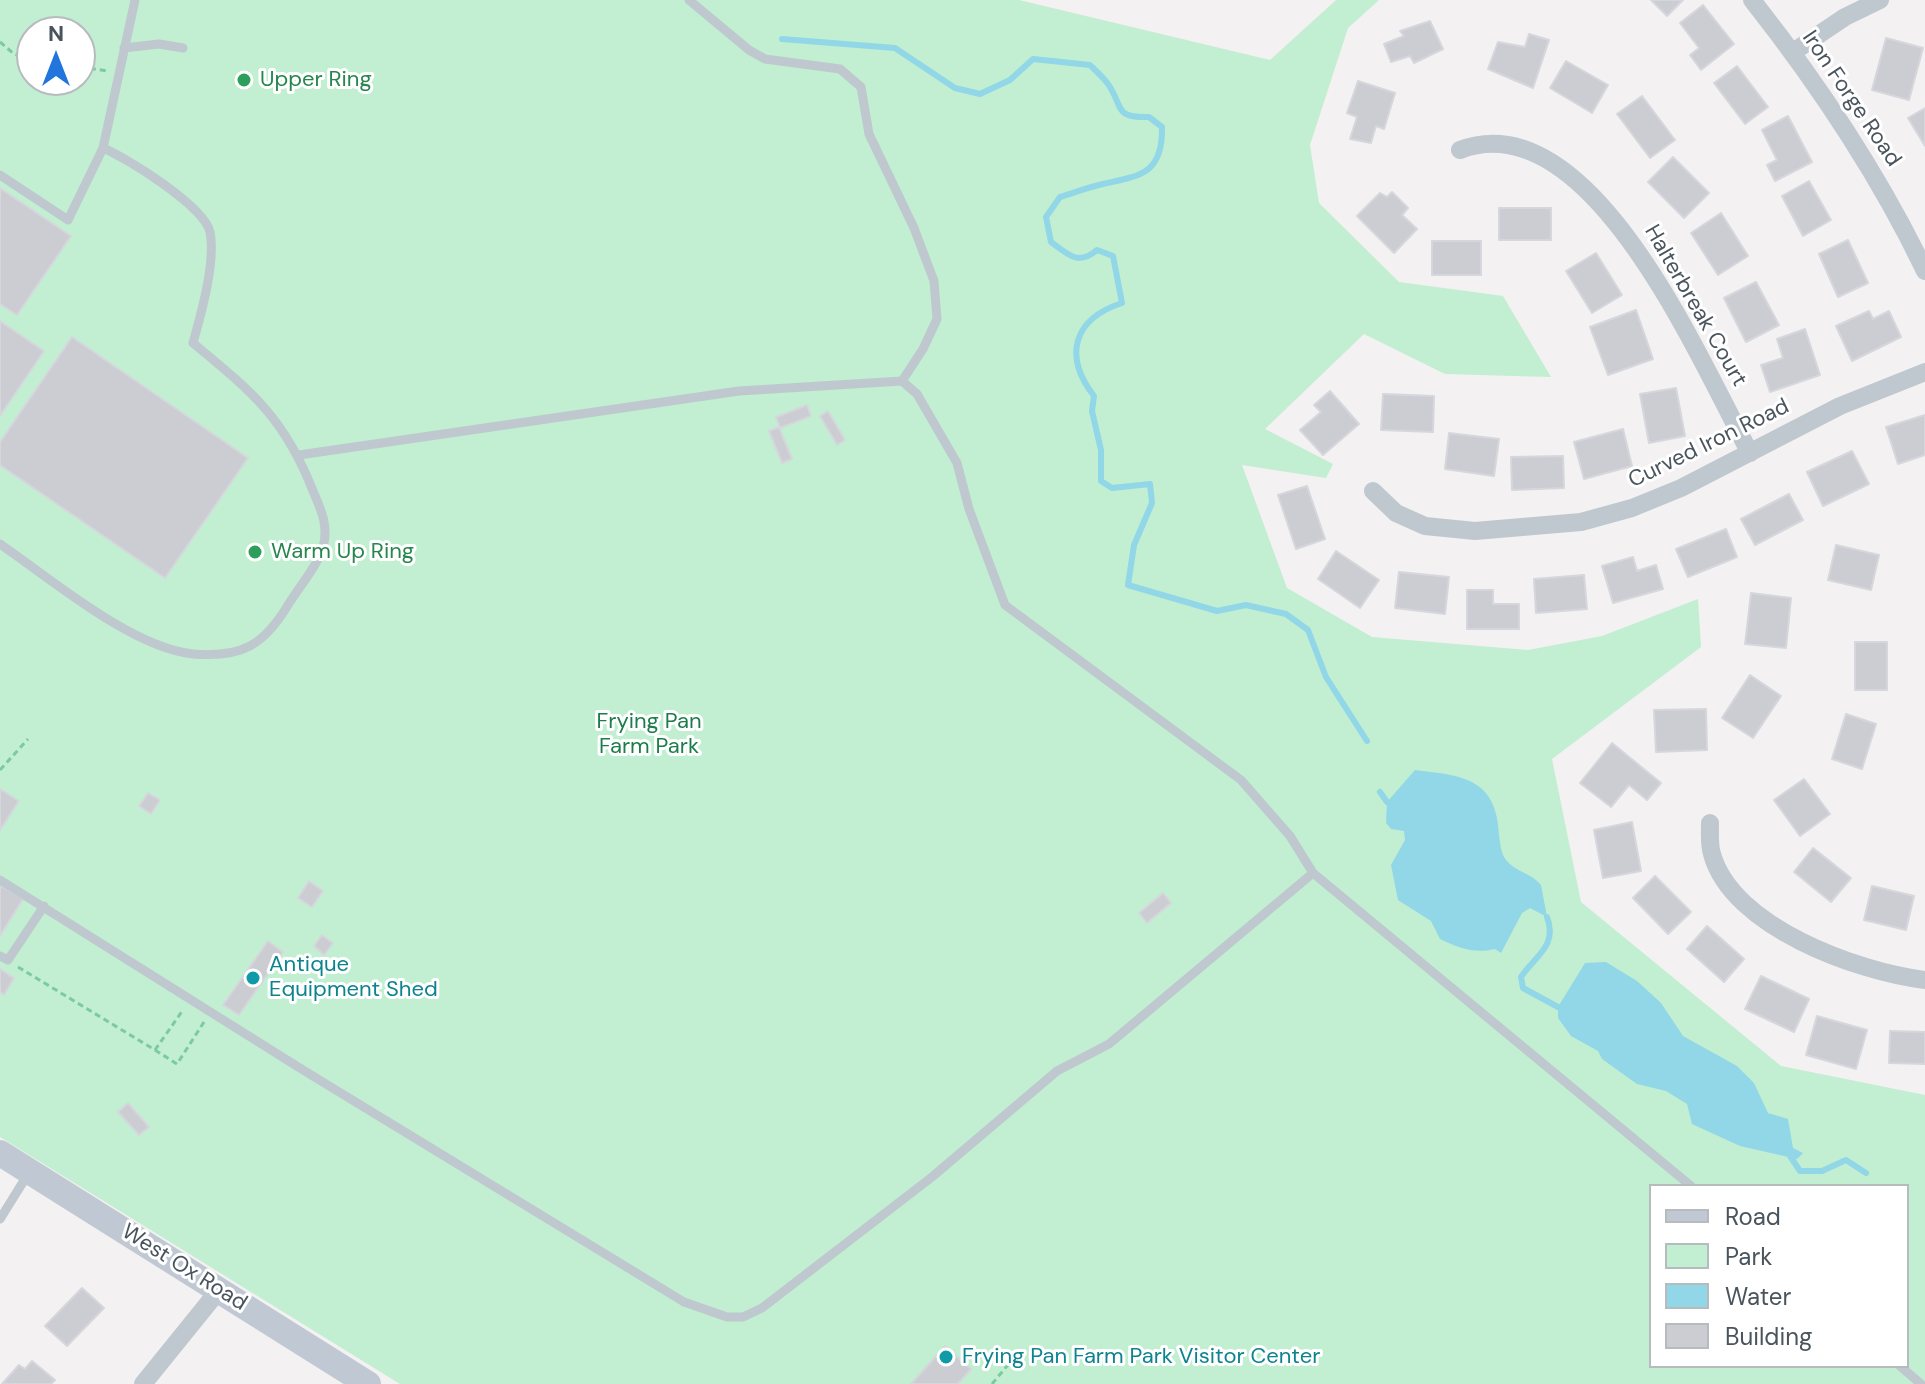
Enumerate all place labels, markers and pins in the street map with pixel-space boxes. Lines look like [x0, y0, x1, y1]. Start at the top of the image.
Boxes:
place label: Upper Ring [260, 67, 372, 93]
marker: Upper Ring [235, 71, 253, 89]
place label: Warm Up Ring [271, 539, 414, 565]
marker: Warm Up Ring [246, 543, 264, 561]
place label: Antique Equipment Shed [269, 952, 438, 1004]
marker: Antique Equipment Shed [244, 969, 262, 987]
place label: Frying Pan Farm Park Visitor Center [962, 1344, 1320, 1370]
marker: Frying Pan Farm Park Visitor Center [937, 1348, 955, 1366]

